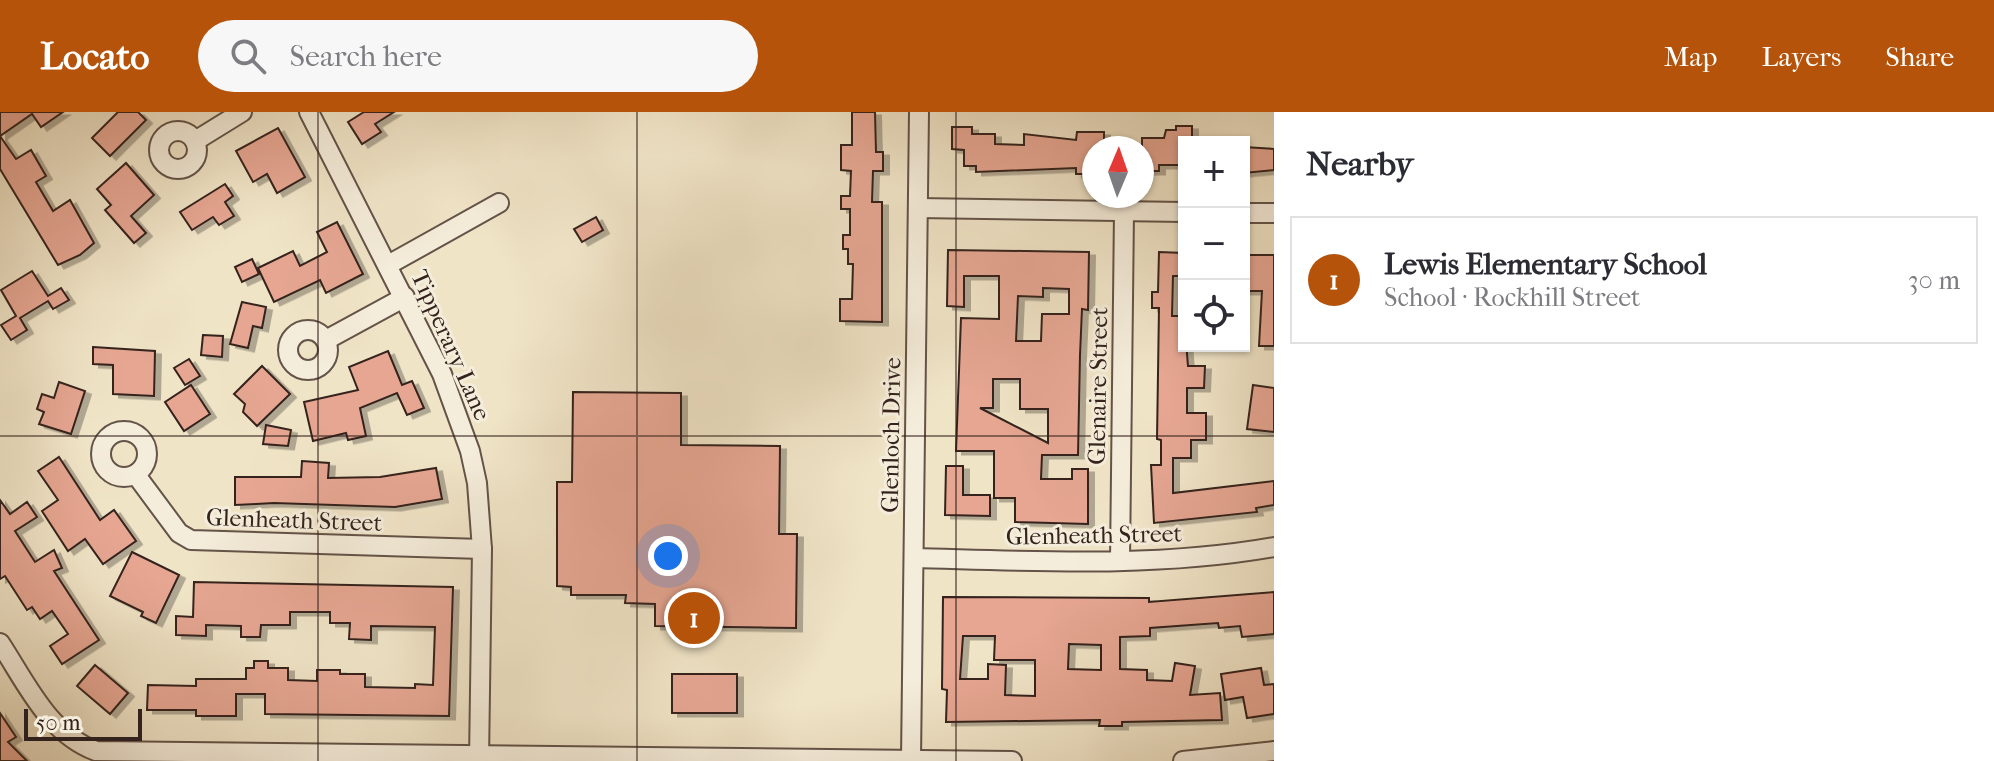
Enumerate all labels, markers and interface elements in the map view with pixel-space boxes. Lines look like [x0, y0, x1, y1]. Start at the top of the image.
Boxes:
search box [198, 20, 758, 92]
text: Locato [40, 34, 150, 79]
icon: search [226, 34, 270, 78]
text: Search here [290, 39, 442, 74]
text: Map [1664, 40, 1717, 73]
text: Layers [1761, 40, 1841, 73]
text: Share [1885, 40, 1954, 73]
north arrow [1082, 136, 1154, 208]
map controls [1178, 136, 1250, 352]
button: + [1178, 136, 1250, 208]
text: Nearby [1306, 144, 1413, 184]
button: − [1178, 208, 1250, 280]
text: Lewis Elementary School [1384, 247, 1707, 282]
text: 1 [1329, 265, 1339, 296]
text: 30 m [1908, 265, 1960, 296]
street label: Tipperary Lane [405, 266, 497, 425]
button: locate [1178, 280, 1250, 352]
text: School · Rockhill Street [1384, 282, 1640, 313]
street label: Glenaire Street [1083, 306, 1113, 465]
street label: Glenloch Drive [876, 357, 906, 513]
street label: Glenheath Street [206, 503, 383, 537]
street label: Glenheath Street [1006, 519, 1183, 551]
your location [648, 536, 688, 576]
pin: 1 [668, 588, 720, 648]
scale bar [24, 705, 142, 741]
text: 50 m [36, 710, 81, 736]

